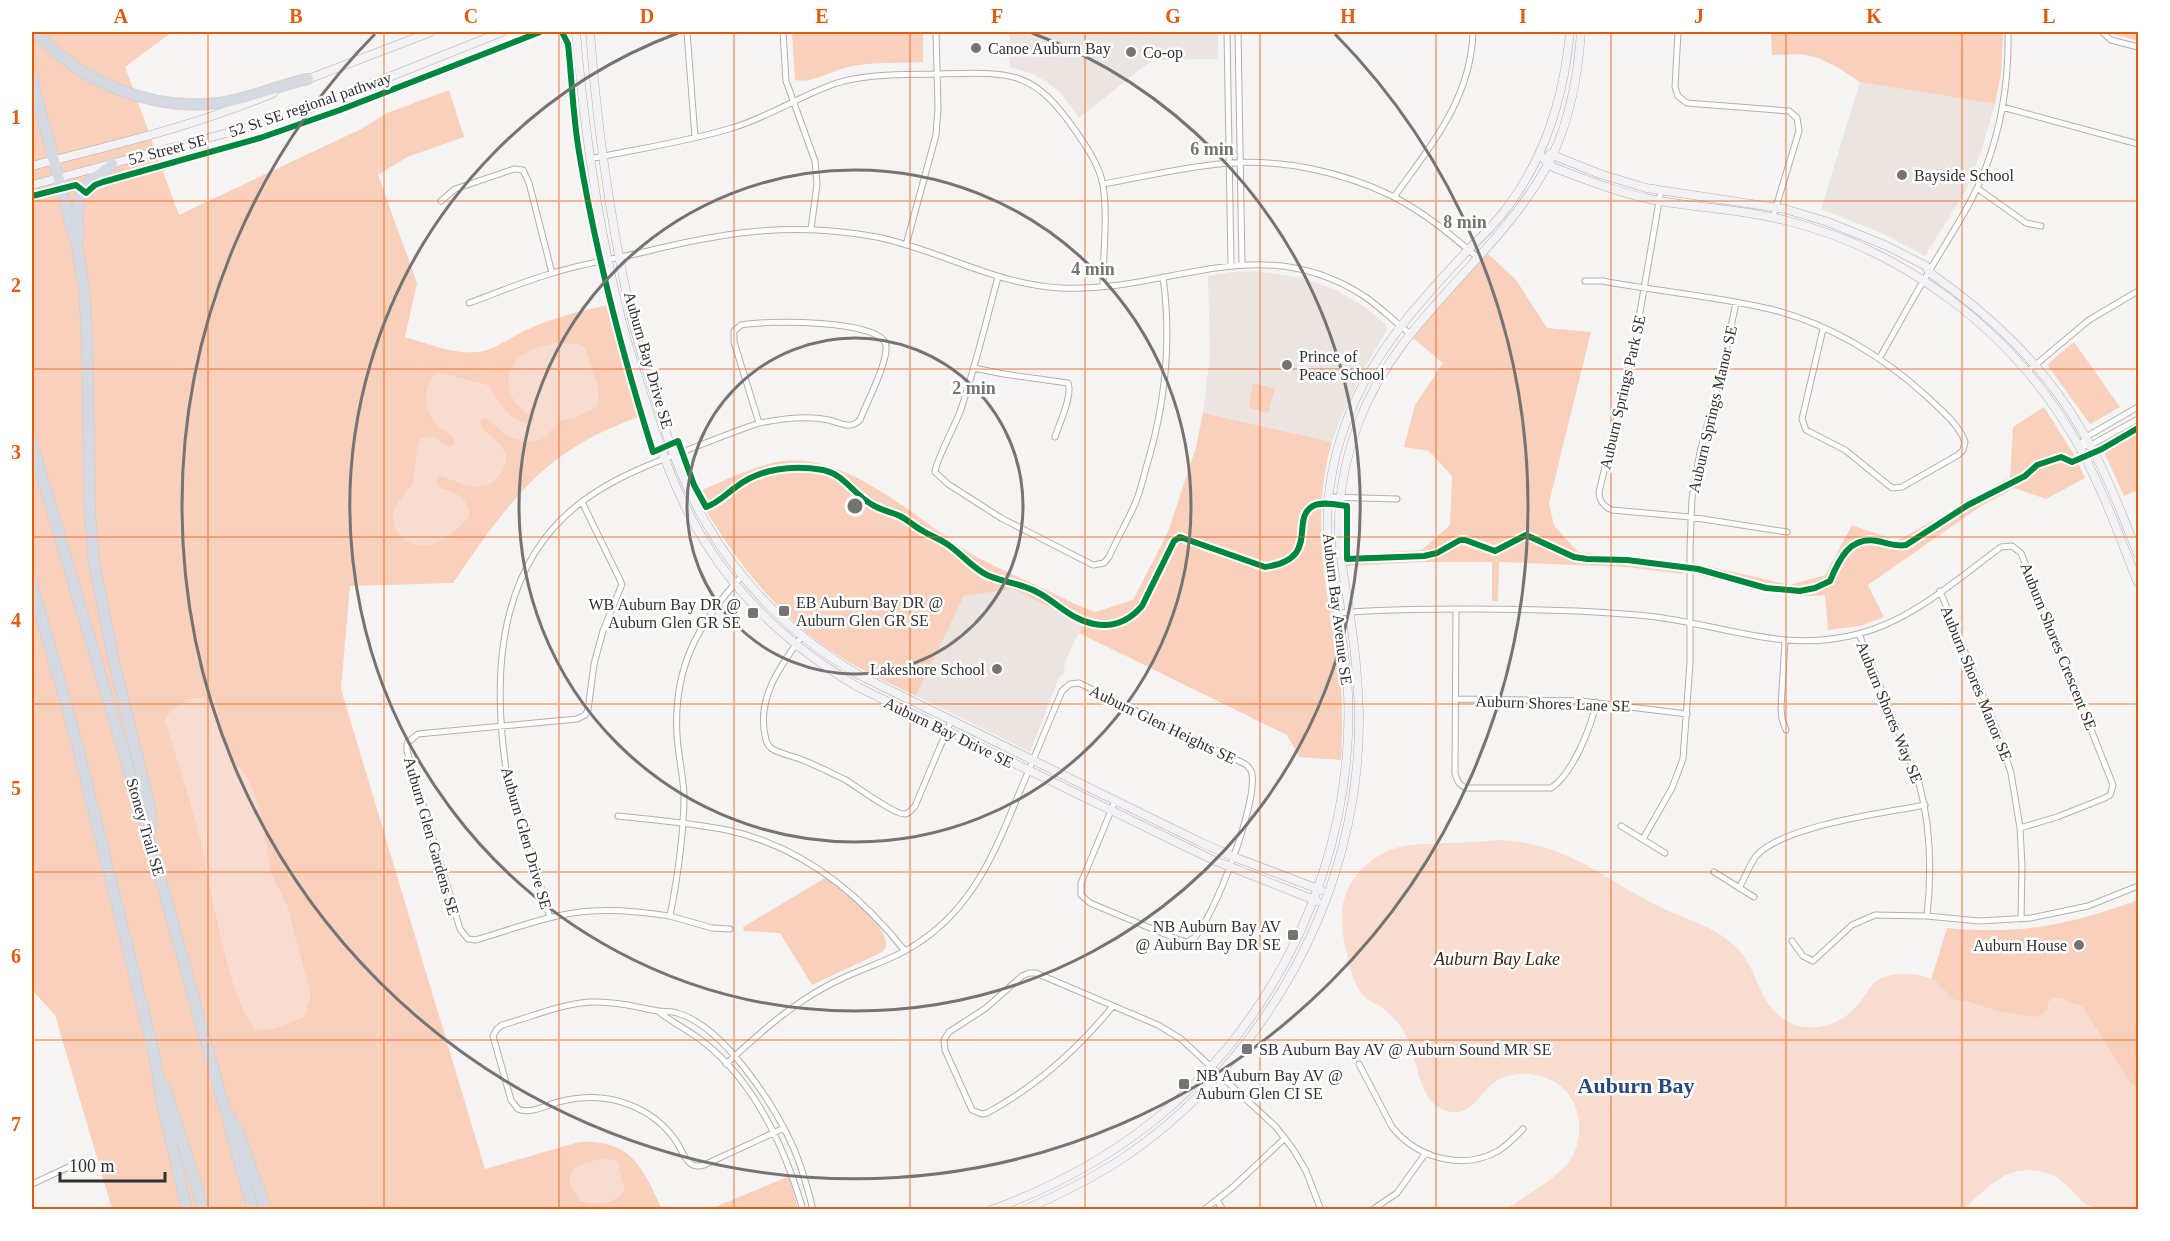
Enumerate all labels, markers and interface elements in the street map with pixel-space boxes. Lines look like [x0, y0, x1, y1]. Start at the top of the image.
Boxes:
text: A [114, 5, 129, 27]
text: B [289, 5, 303, 27]
text: C [464, 5, 478, 27]
text: D [640, 5, 654, 27]
text: E [815, 5, 829, 27]
text: F [991, 5, 1003, 27]
text: G [1165, 5, 1181, 27]
text: H [1340, 5, 1356, 27]
text: I [1519, 5, 1527, 27]
text: J [1694, 5, 1704, 27]
text: K [1866, 5, 1882, 27]
text: L [2042, 5, 2056, 27]
place label: Canoe Auburn Bay [988, 40, 1111, 58]
marker: Canoe Auburn Bay [969, 41, 983, 55]
place label: Co-op [1143, 44, 1183, 62]
marker: Co-op [1124, 45, 1138, 59]
street label: 52 St SE regional pathway [227, 69, 394, 141]
text: 1 [11, 106, 21, 128]
street label: 52 Street SE [126, 131, 208, 168]
text: 6 min [1190, 139, 1234, 159]
place label: Bayside School [1914, 167, 2015, 185]
marker: Bayside School [1895, 168, 1909, 182]
text: 8 min [1443, 212, 1487, 232]
text: 4 min [1071, 259, 1115, 279]
text: 2 [11, 274, 21, 296]
street label: Auburn Bay Drive SE [620, 290, 676, 431]
street label: Auburn Springs Park SE [1596, 313, 1649, 471]
street label: Auburn Springs Manor SE [1685, 324, 1741, 495]
place label: Prince of Peace School [1299, 348, 1385, 383]
marker: Prince of Peace School [1280, 358, 1294, 372]
text: 2 min [952, 378, 996, 398]
text: 3 [11, 441, 21, 463]
centre of rings [845, 496, 865, 516]
street label: Auburn Bay Avenue SE [1319, 532, 1355, 686]
street label: Auburn Shores Crescent SE [2017, 560, 2100, 732]
place label: EB Auburn Bay DR @ Auburn Glen GR SE [796, 594, 943, 629]
place label: WB Auburn Bay DR @ Auburn Glen GR SE [588, 596, 741, 631]
street label: Auburn Shores Manor SE [1938, 603, 2015, 763]
marker: EB Auburn Bay DR @ Auburn Glen GR SE [777, 604, 791, 618]
marker: WB Auburn Bay DR @ Auburn Glen GR SE [746, 606, 760, 620]
text: 4 [11, 609, 21, 631]
street label: Auburn Shores Way SE [1852, 639, 1926, 786]
place label: Lakeshore School [870, 661, 986, 678]
marker: Lakeshore School [990, 662, 1004, 676]
street label: Auburn Glen Heights SE [1087, 682, 1239, 768]
street label: Auburn Shores Lane SE [1475, 692, 1631, 715]
street label: Auburn Bay Drive SE [881, 694, 1016, 772]
street label: Auburn Glen Gardens SE [401, 755, 462, 917]
street label: Auburn Glen Drive SE [498, 765, 555, 911]
street label: Stoney Trail SE [122, 776, 168, 878]
text: 5 [11, 777, 21, 799]
place label: NB Auburn Bay AV @ Auburn Bay DR SE [1136, 918, 1281, 954]
marker: NB Auburn Bay AV @ Auburn Bay DR SE [1286, 928, 1300, 942]
place label: Auburn House [1973, 937, 2067, 954]
marker: Auburn House [2072, 938, 2086, 952]
text: 6 [11, 945, 21, 967]
water label: Auburn Bay Lake [1433, 949, 1560, 969]
place label: SB Auburn Bay AV @ Auburn Sound MR SE [1259, 1041, 1551, 1059]
marker: SB Auburn Bay AV @ Auburn Sound MR SE [1240, 1042, 1254, 1056]
place label: NB Auburn Bay AV @ Auburn Glen CI SE [1196, 1067, 1343, 1102]
district label: Auburn Bay [1578, 1073, 1694, 1098]
marker: NB Auburn Bay AV @ Auburn Glen CI SE [1177, 1077, 1191, 1091]
text: 7 [11, 1113, 21, 1135]
scale bar [60, 1145, 165, 1183]
text: 100 m [69, 1156, 115, 1176]

